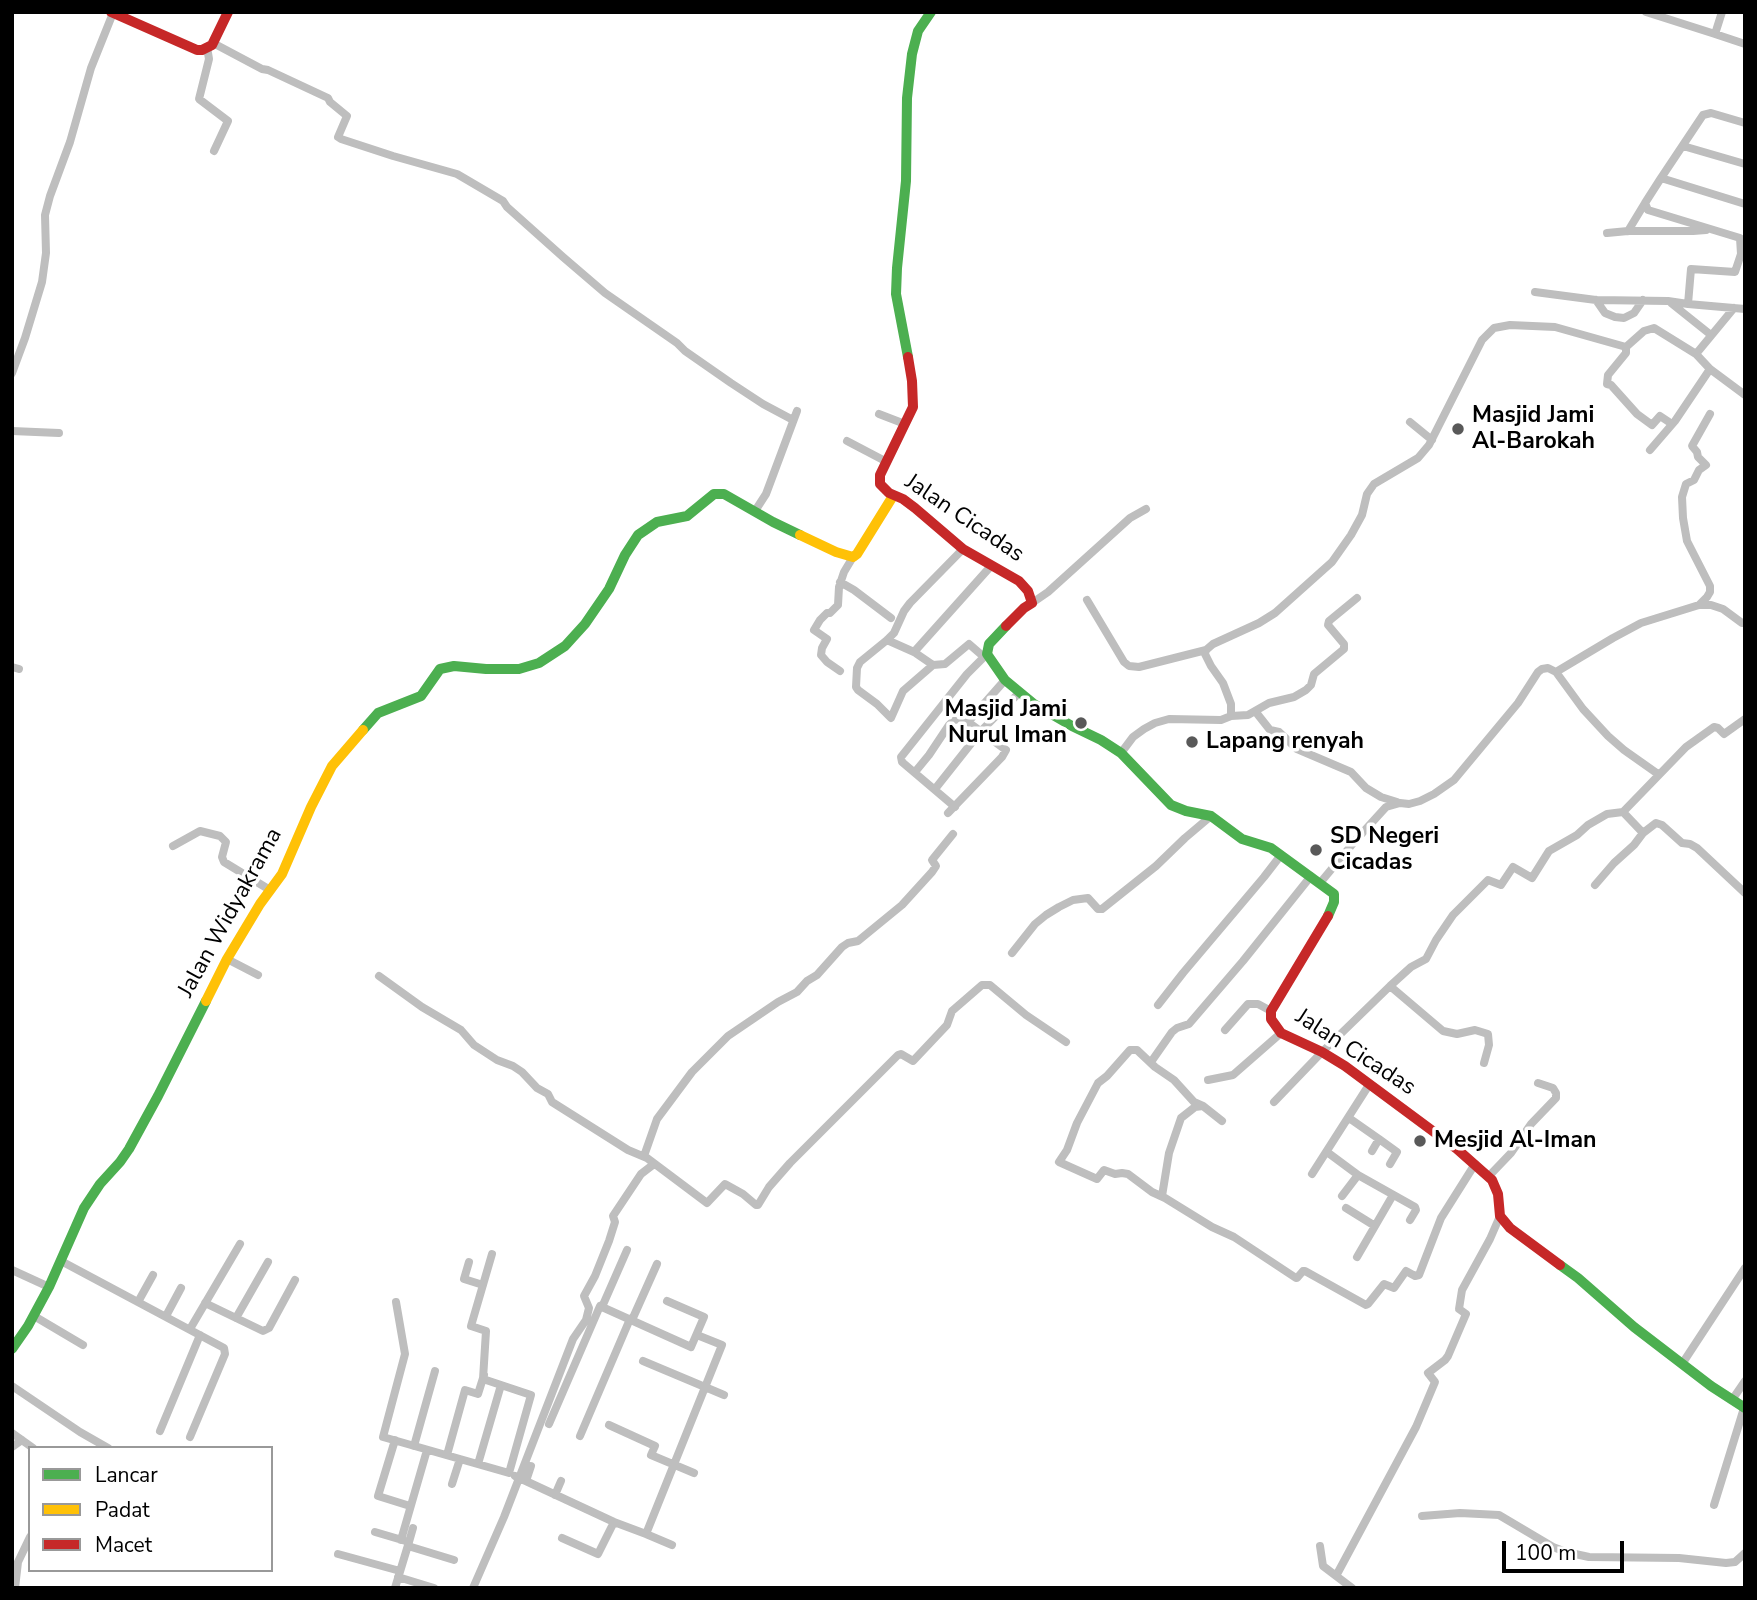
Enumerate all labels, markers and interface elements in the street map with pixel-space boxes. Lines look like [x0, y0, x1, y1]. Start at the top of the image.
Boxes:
place label: Masjid Jami Al-Barokah [1472, 402, 1595, 456]
marker: Masjid Jami Al-Barokah [1450, 421, 1466, 437]
street label: Jalan Cicadas [899, 469, 1029, 569]
place label: Masjid Jami Nurul Iman [945, 696, 1067, 750]
marker: Masjid Jami Nurul Iman [1073, 715, 1089, 731]
place label: Lapang renyah [1206, 728, 1364, 756]
marker: Lapang renyah [1184, 734, 1200, 750]
place label: SD Negeri Cicadas [1330, 823, 1439, 877]
street label: Jalan Widyakrama [173, 824, 289, 1002]
marker: SD Negeri Cicadas [1308, 842, 1324, 858]
street label: Jalan Cicadas [1290, 1004, 1420, 1102]
place label: Mesjid Al-Iman [1434, 1127, 1596, 1155]
marker: Mesjid Al-Iman [1412, 1133, 1428, 1149]
legend [28, 1446, 273, 1572]
text: Lancar [95, 1461, 158, 1489]
text: Padat [95, 1496, 150, 1524]
scale bar [1505, 1526, 1628, 1570]
text: Macet [95, 1531, 152, 1559]
text: 100 m [1515, 1539, 1576, 1567]

